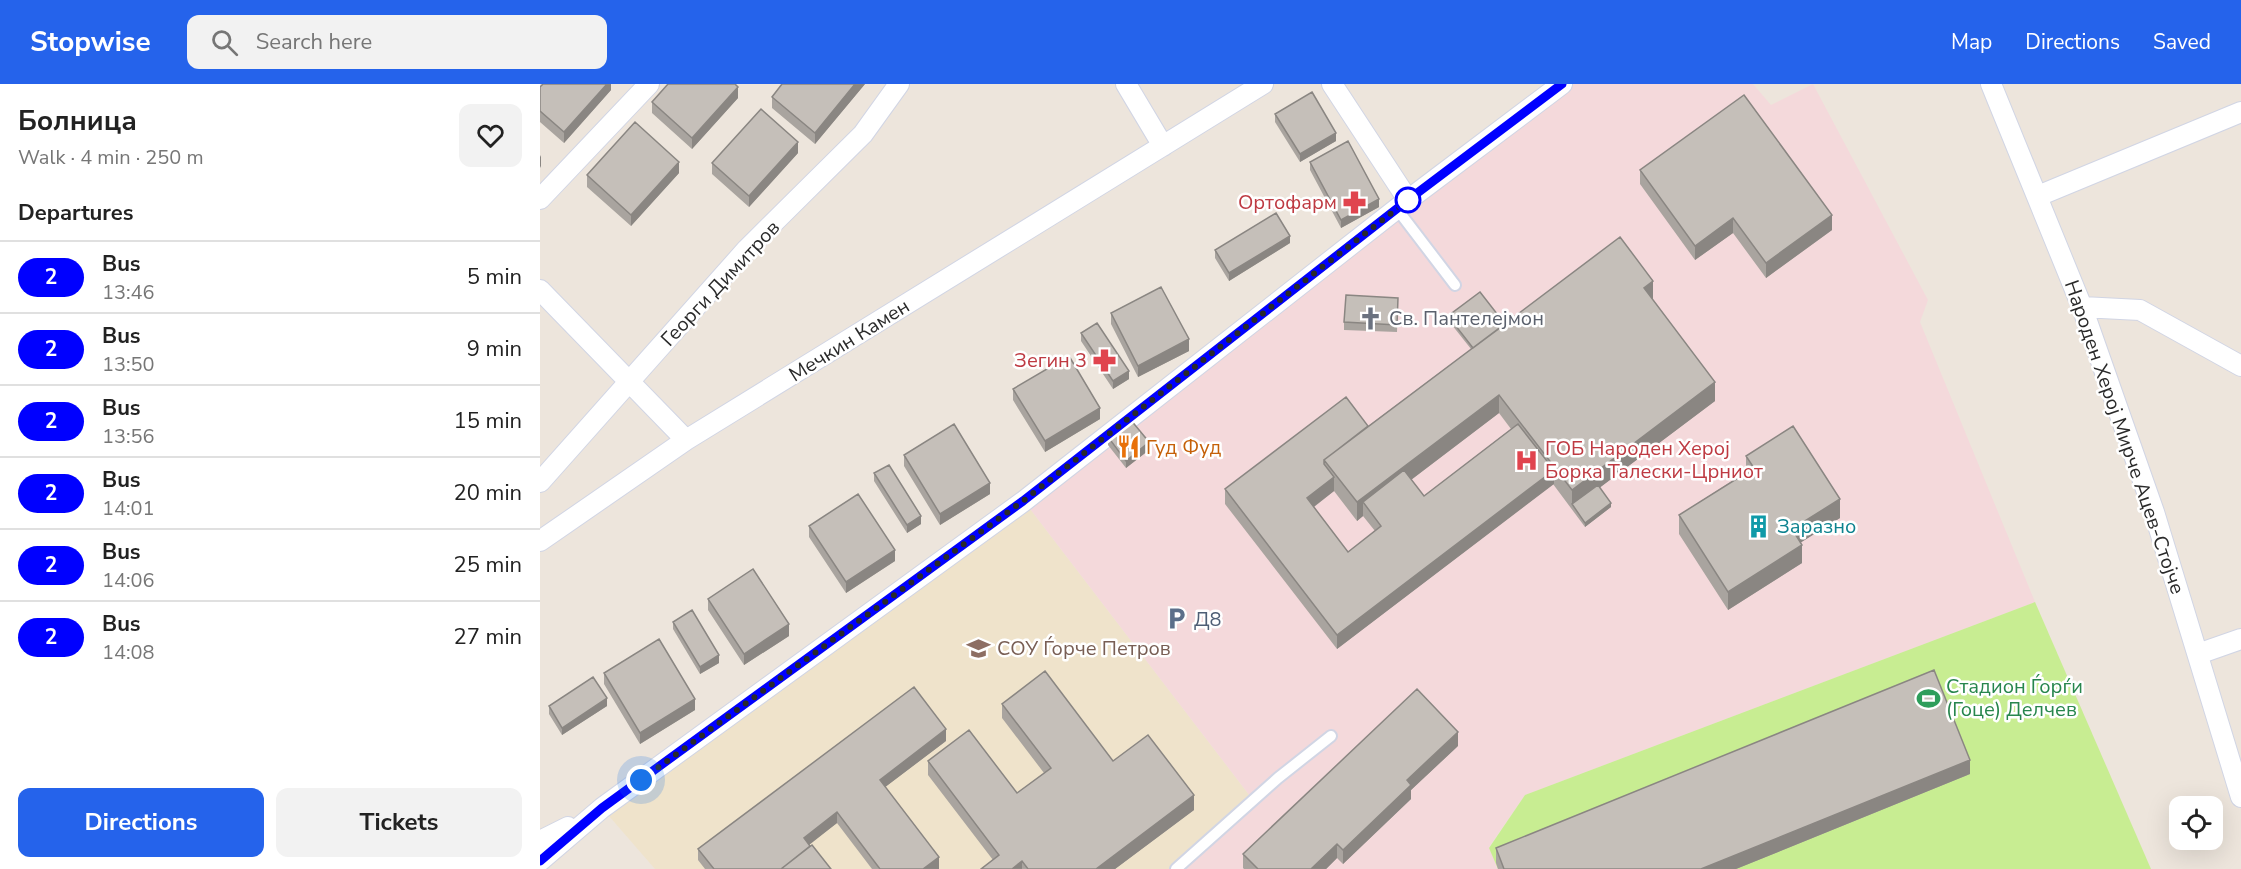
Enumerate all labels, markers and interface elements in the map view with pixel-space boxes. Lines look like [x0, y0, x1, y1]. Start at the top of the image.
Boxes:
search box [187, 15, 607, 69]
text: Stopwise [30, 23, 151, 61]
icon: search [208, 26, 241, 59]
text: Search here [256, 27, 372, 57]
text: Map [1951, 28, 1992, 56]
text: Directions [2025, 28, 2120, 56]
text: Saved [2153, 28, 2211, 56]
text: Болница [18, 102, 137, 140]
button: heart [459, 104, 522, 167]
text: Walk · 4 min · 250 m [18, 144, 204, 171]
unlabelled marker [1395, 187, 1421, 213]
place label: Ортофарм [1238, 189, 1337, 216]
pharmacy icon: Ортофарм [1342, 189, 1368, 215]
text: Departures [18, 198, 133, 228]
street label: Георги Димитров [655, 214, 786, 352]
text: Bus [102, 249, 141, 279]
text: 5 min [467, 262, 522, 292]
text: 2 [45, 263, 57, 291]
street label: Народен Херој Мирче Ацев-Стојче [2058, 277, 2191, 598]
text: 13:46 [102, 279, 155, 306]
street label: Мечкин Камен [784, 293, 915, 388]
church icon: Св. Пантелејмон [1358, 305, 1384, 331]
place label: Св. Пантелејмон [1389, 305, 1544, 332]
text: Bus [102, 321, 141, 351]
text: 9 min [467, 334, 522, 364]
text: 2 [45, 335, 57, 363]
place label: Зегин 3 [1014, 347, 1087, 374]
pharmacy icon: Зегин 3 [1092, 347, 1118, 373]
text: 13:50 [102, 351, 155, 378]
text: Bus [102, 393, 141, 423]
text: 15 min [454, 406, 522, 436]
text: 2 [45, 407, 57, 435]
text: 13:56 [102, 423, 155, 450]
restaurant icon: Гуд Фуд [1115, 434, 1141, 460]
place label: Гуд Фуд [1146, 434, 1221, 461]
place label: ГОБ Народен Херој Борка Талески-Црниот [1545, 435, 1763, 485]
hospital icon: ГОБ Народен Херој Борка Талески-Црниот [1514, 447, 1540, 473]
text: Bus [102, 465, 141, 495]
text: 20 min [454, 478, 522, 508]
text: 2 [45, 479, 57, 507]
text: 14:01 [102, 495, 155, 522]
building icon: Заразно [1746, 513, 1772, 539]
place label: Заразно [1777, 513, 1856, 540]
text: Bus [102, 537, 141, 567]
text: 25 min [454, 550, 522, 580]
text: 2 [45, 551, 57, 579]
text: 14:06 [102, 567, 155, 594]
parking icon: Д8 [1163, 606, 1189, 632]
place label: Д8 [1194, 606, 1222, 633]
text: Bus [102, 609, 141, 639]
text: 27 min [454, 622, 522, 652]
text: 2 [45, 623, 57, 651]
school or university icon: СОУ Ѓорче Петров [966, 635, 992, 661]
place label: СОУ Ѓорче Петров [997, 635, 1171, 662]
text: 14:08 [102, 639, 155, 666]
place label: Стадион Ѓорѓи (Гоце) Делчев [1946, 673, 2083, 723]
sports icon: Стадион Ѓорѓи (Гоце) Делчев [1915, 685, 1941, 711]
your location [626, 765, 656, 795]
button: Directions [18, 788, 264, 857]
button: Tickets [276, 788, 522, 857]
map controls [2169, 796, 2223, 850]
button: locate [2169, 796, 2223, 850]

